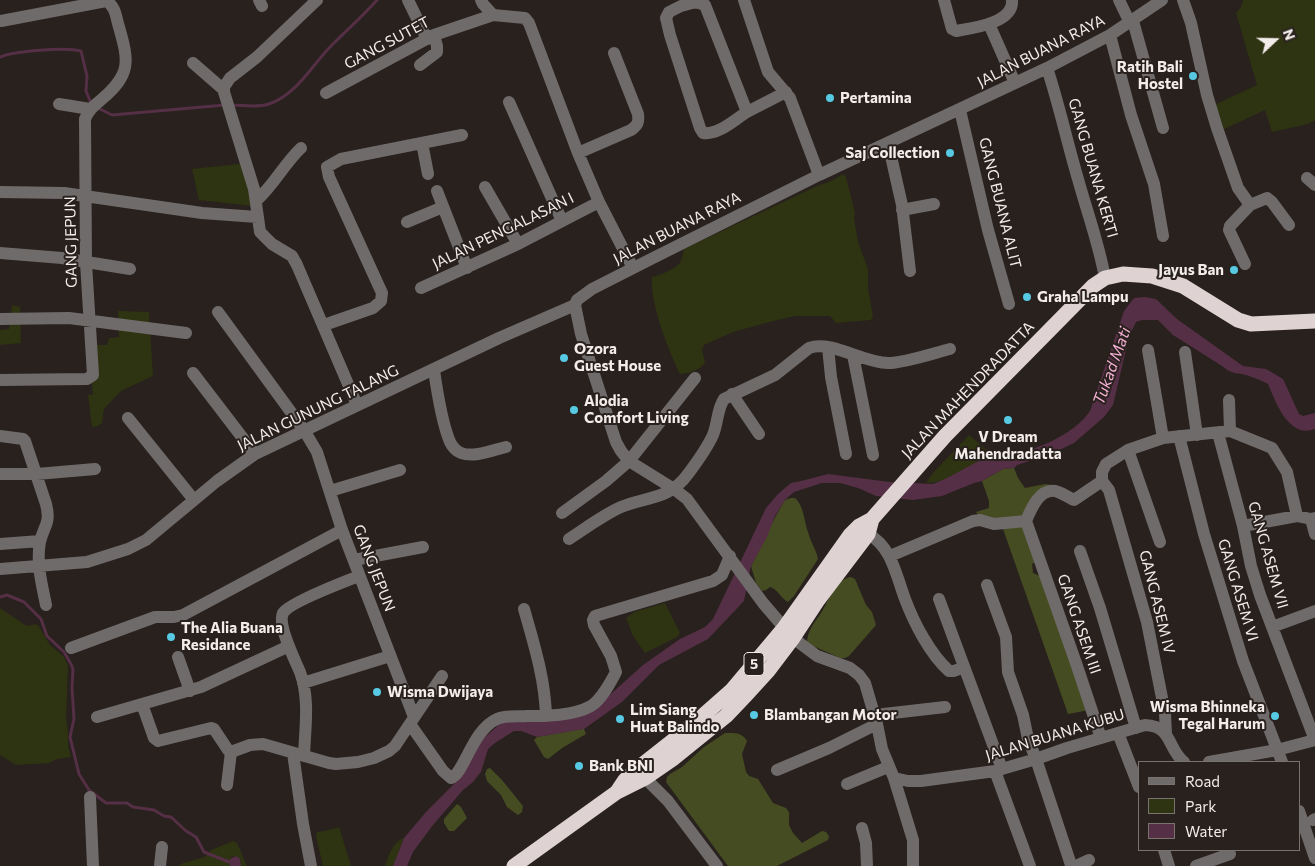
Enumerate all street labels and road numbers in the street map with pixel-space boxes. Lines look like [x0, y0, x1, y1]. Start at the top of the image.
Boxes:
street label: JALAN BUANA RAYA [974, 11, 1108, 91]
street label: GANG SUTET [341, 13, 433, 73]
street label: GANG BUANA KERTI [1064, 96, 1122, 240]
street label: GANG BUANA ALIT [975, 136, 1025, 270]
street label: JALAN BUANA RAYA [610, 188, 744, 268]
street label: JALAN PENGALASAN I [429, 189, 577, 273]
street label: GANG JEPUN [61, 196, 81, 288]
street label: JALAN MAHENDRADATTA [898, 318, 1038, 462]
street label: JALAN GUNUNG TALANG [234, 361, 402, 455]
street label: GANG ASEM VII [1244, 499, 1292, 611]
street label: GANG JEPUN [349, 522, 399, 614]
street label: GANG ASEM VI [1214, 537, 1262, 643]
street label: GANG ASEM IV [1135, 548, 1179, 656]
street label: GANG ASEM III [1053, 572, 1105, 676]
road number: 5 [744, 652, 764, 676]
street label: JALAN BUANA KUBU [983, 705, 1127, 765]

